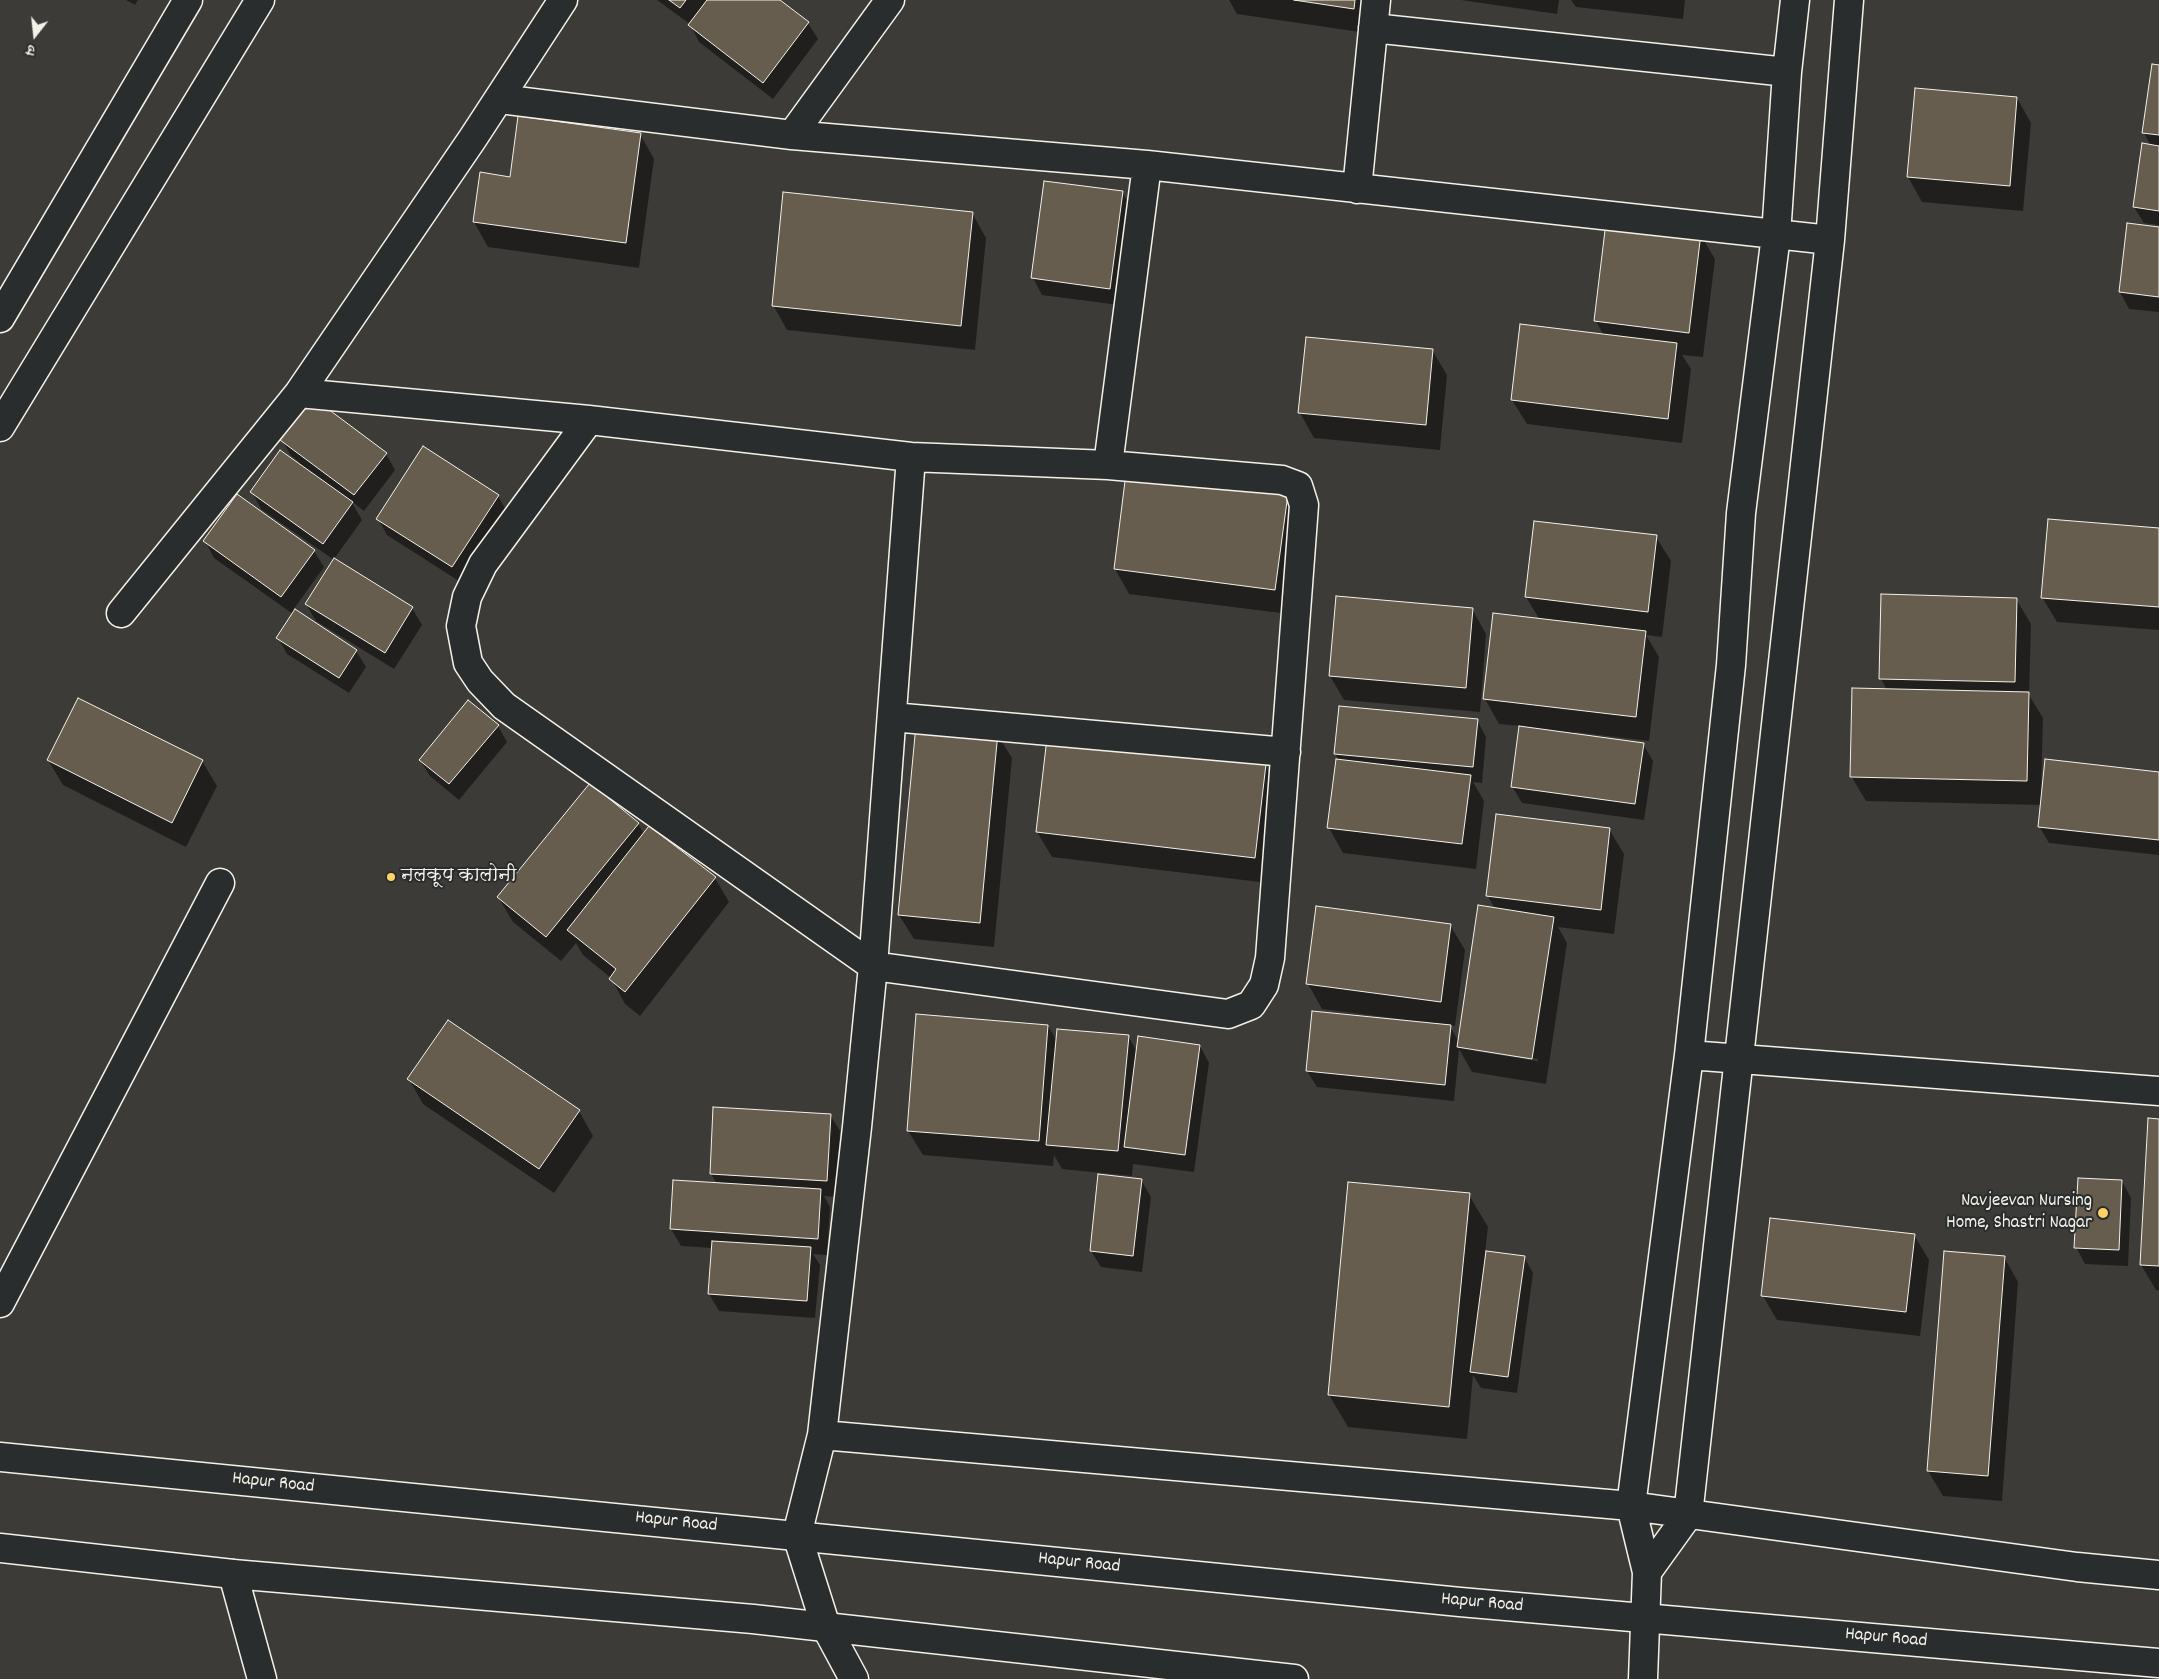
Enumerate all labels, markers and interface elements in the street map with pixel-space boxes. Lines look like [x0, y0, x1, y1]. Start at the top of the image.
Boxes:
north arrow [10, 10, 60, 60]
text: उ [24, 39, 37, 60]
place label: नलकूप कालोनी [401, 866, 516, 888]
marker: नलकूप कालोनी [385, 871, 397, 883]
place label: Navjeevan Nursing Home, Shastri Nagar [1946, 1191, 2092, 1235]
marker: Navjeevan Nursing Home, Shastri Nagar [2096, 1206, 2110, 1220]
street label: Hapur Road [231, 1468, 315, 1500]
street label: Hapur Road [634, 1507, 718, 1539]
street label: Hapur Road [1037, 1548, 1121, 1580]
street label: Hapur Road [1440, 1589, 1524, 1619]
street label: Hapur Road [1844, 1624, 1928, 1654]

